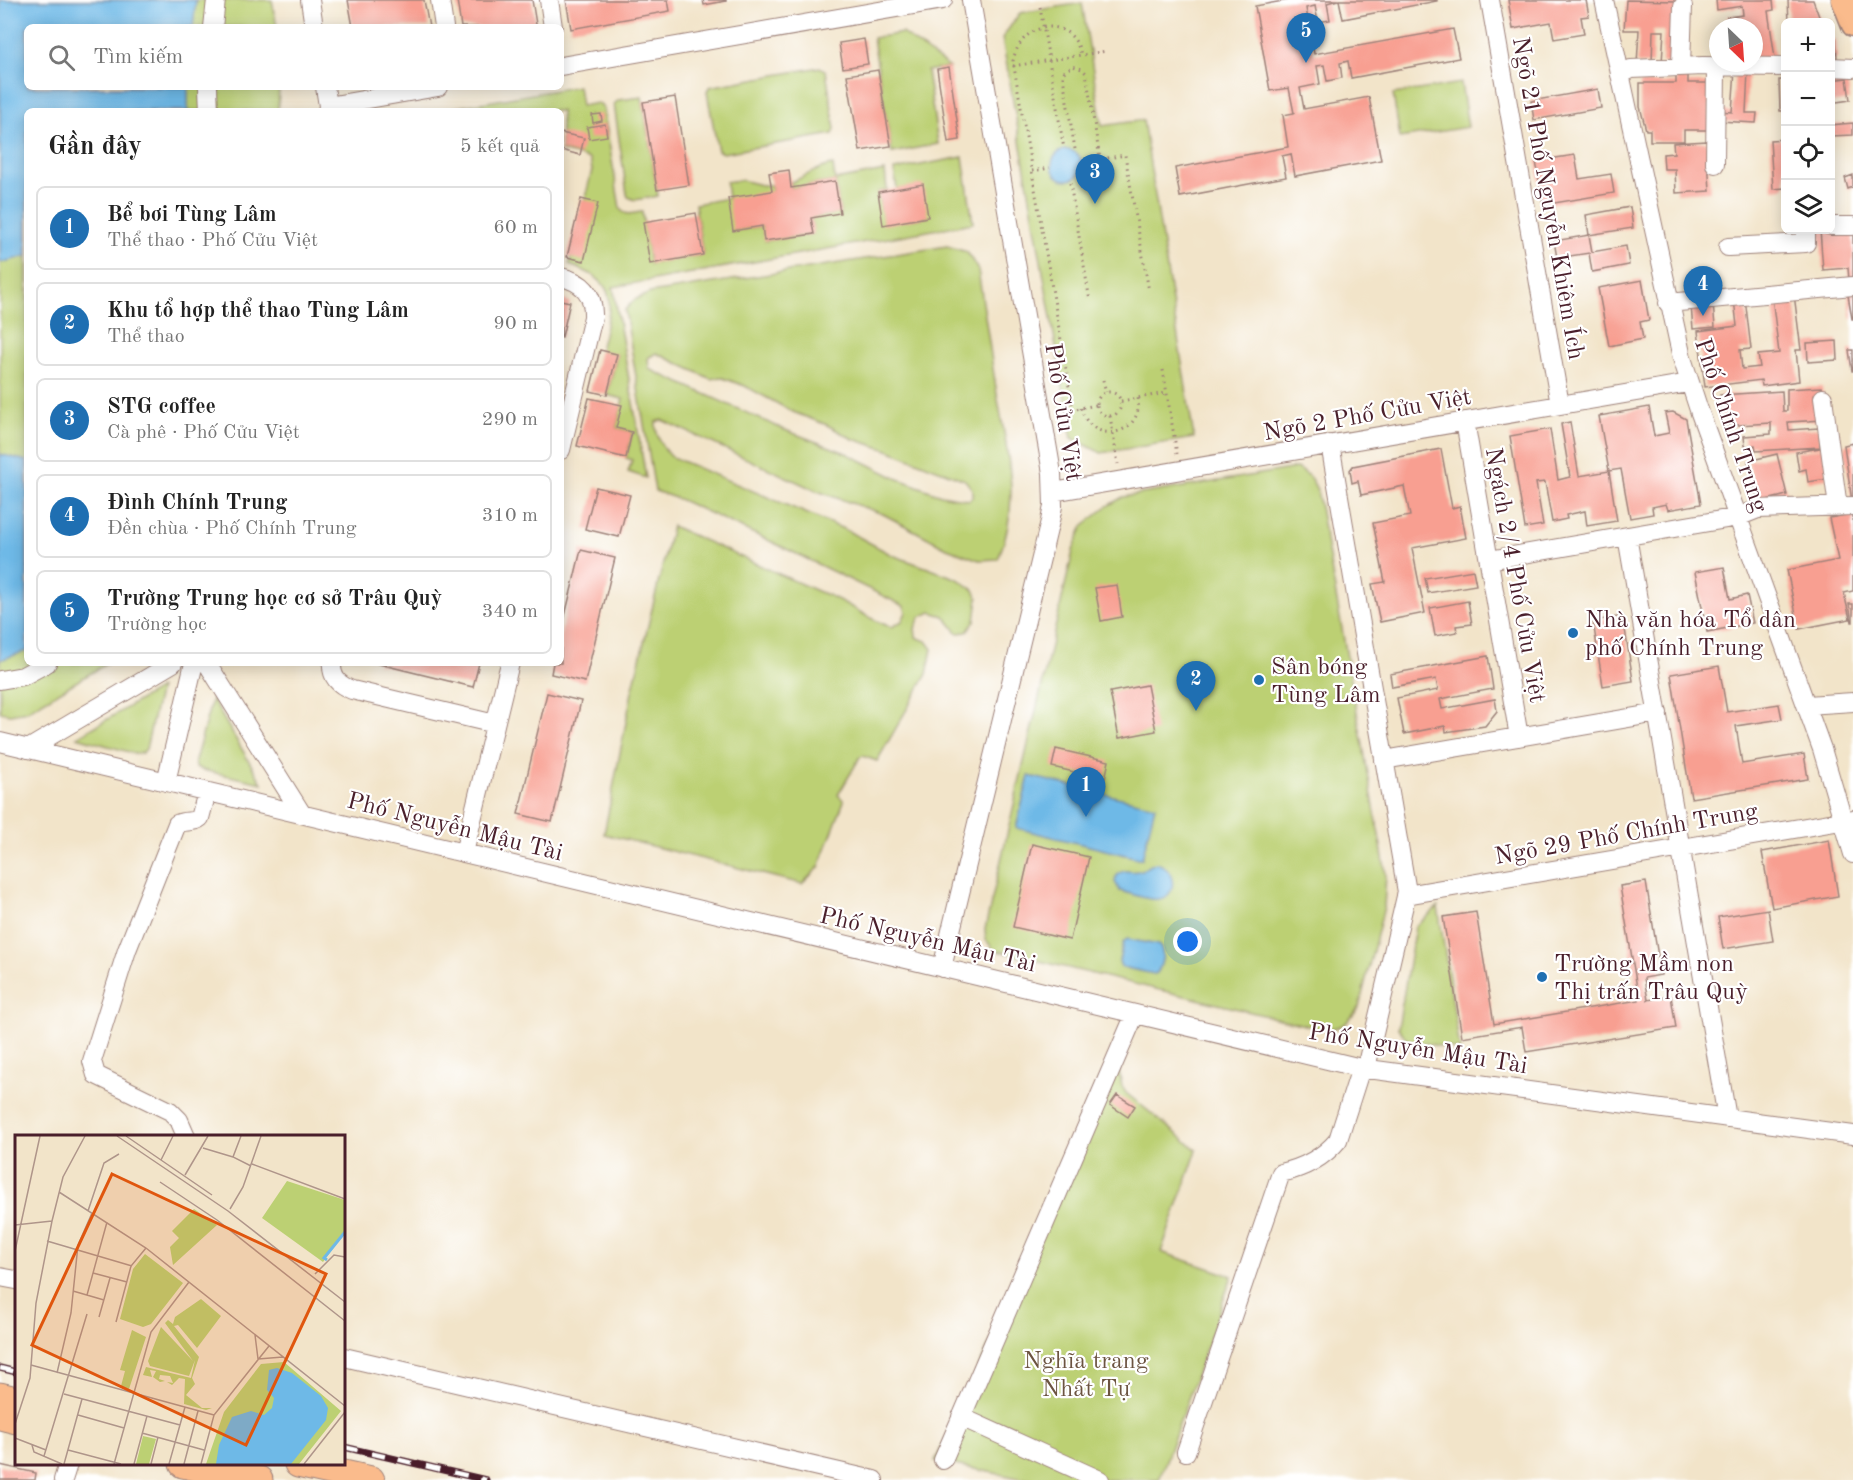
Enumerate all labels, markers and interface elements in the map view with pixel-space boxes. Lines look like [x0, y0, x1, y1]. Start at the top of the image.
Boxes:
pin: 5 [1286, 14, 1326, 63]
north arrow [1709, 18, 1763, 72]
map controls [1781, 18, 1835, 234]
button: + [1781, 18, 1835, 72]
search box [24, 24, 564, 90]
street label: Ngõ 21 Phố Nguyễn Khiêm Ích [1507, 34, 1591, 362]
icon: search [45, 41, 78, 74]
text: Tìm kiếm [93, 46, 183, 68]
button: − [1781, 72, 1835, 126]
button: locate [1781, 126, 1835, 180]
text: Gần đây [48, 134, 142, 160]
text: 5 kết quả [460, 137, 540, 157]
pin: 3 [1076, 154, 1114, 204]
button: layers [1781, 180, 1835, 234]
text: Bể bơi Tùng Lâm [107, 204, 277, 226]
text: 1 [64, 218, 75, 238]
text: 60 m [493, 218, 538, 238]
text: Thể thao · Phố Cửu Việt [107, 231, 318, 251]
pin: 4 [1684, 266, 1722, 316]
text: Khu tổ hợp thể thao Tùng Lâm [107, 300, 409, 322]
text: 2 [64, 314, 75, 334]
text: 90 m [493, 314, 538, 334]
text: Thể thao [107, 327, 185, 347]
street label: Phố Chính Trung [1689, 335, 1772, 516]
street label: Phố Cửu Việt [1039, 341, 1086, 483]
street label: Ngõ 2 Phố Cửu Việt [1261, 385, 1473, 446]
text: STG coffee [107, 396, 216, 418]
text: 3 [64, 410, 75, 430]
text: 290 m [482, 410, 538, 430]
text: Cà phê · Phố Cửu Việt [107, 423, 300, 443]
street label: Ngách 2/4 Phố Cửu Việt [1480, 446, 1549, 705]
text: Đình Chính Trung [107, 492, 287, 514]
text: 4 [64, 506, 75, 526]
text: 310 m [482, 506, 538, 526]
text: Đền chùa · Phố Chính Trung [107, 519, 357, 539]
text: Trường Trung học cơ sở Trâu Quỳ [107, 588, 442, 610]
text: 5 [64, 602, 75, 622]
text: 340 m [482, 602, 538, 622]
place label: Nhà văn hóa Tổ dân phố Chính Trung [1585, 607, 1796, 661]
text: Trường học [107, 615, 207, 635]
marker: Nhà văn hóa Tổ dân phố Chính Trung [1566, 626, 1580, 640]
place label: Sân bóng Tùng Lâm [1271, 656, 1381, 708]
pin: 2 [1176, 662, 1216, 711]
marker: Sân bóng Tùng Lâm [1252, 673, 1266, 687]
pin: 1 [1066, 768, 1106, 817]
street label: Phố Nguyễn Mậu Tài [344, 788, 565, 866]
street label: Ngõ 29 Phố Chính Trung [1493, 799, 1760, 870]
street label: Phố Nguyễn Mậu Tài [817, 902, 1039, 978]
your location [1173, 927, 1202, 956]
place label: Trường Mầm non Thị trấn Trâu Quỳ [1554, 951, 1748, 1005]
marker: Trường Mầm non Thị trấn Trâu Quỳ [1535, 970, 1549, 984]
street label: Phố Nguyễn Mậu Tài [1306, 1019, 1529, 1079]
inset map [15, 1135, 345, 1465]
park label: Nghĩa trang Nhất Tự [1023, 1350, 1149, 1402]

